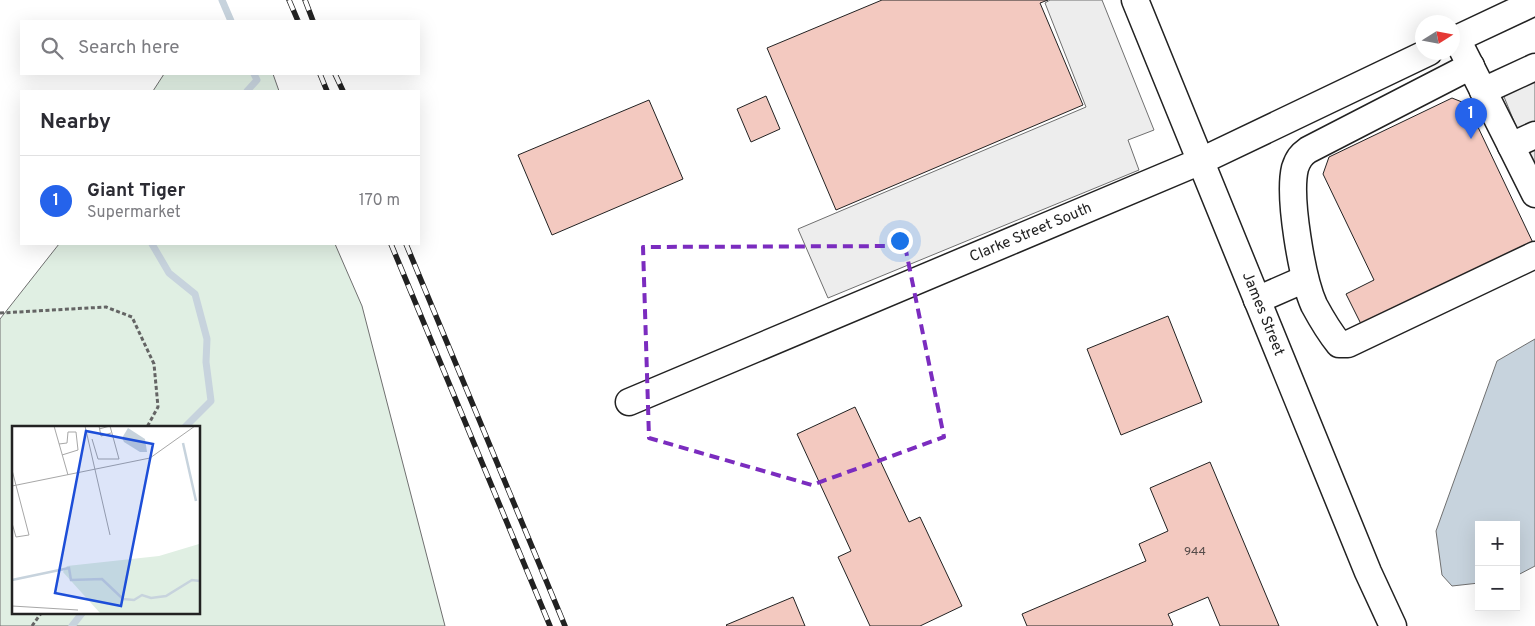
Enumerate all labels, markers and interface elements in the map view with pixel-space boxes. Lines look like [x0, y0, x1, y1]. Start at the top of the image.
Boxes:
north arrow [1415, 15, 1460, 60]
search box [20, 20, 420, 75]
icon: search [38, 34, 66, 62]
text: Search here [78, 36, 180, 60]
pin: 1 [1455, 98, 1487, 139]
text: Nearby [40, 109, 111, 136]
text: Giant Tiger [87, 179, 185, 203]
text: 1 [53, 191, 59, 211]
text: 170 m [359, 191, 400, 211]
street label: Clarke Street South [967, 199, 1095, 267]
text: Supermarket [87, 203, 181, 223]
your location [887, 228, 913, 254]
street label: James Street [1237, 269, 1288, 359]
inset map [12, 426, 200, 614]
map controls [1475, 521, 1520, 611]
button: + [1475, 521, 1520, 566]
house number: 944 [1184, 544, 1206, 560]
button: − [1475, 566, 1520, 611]

